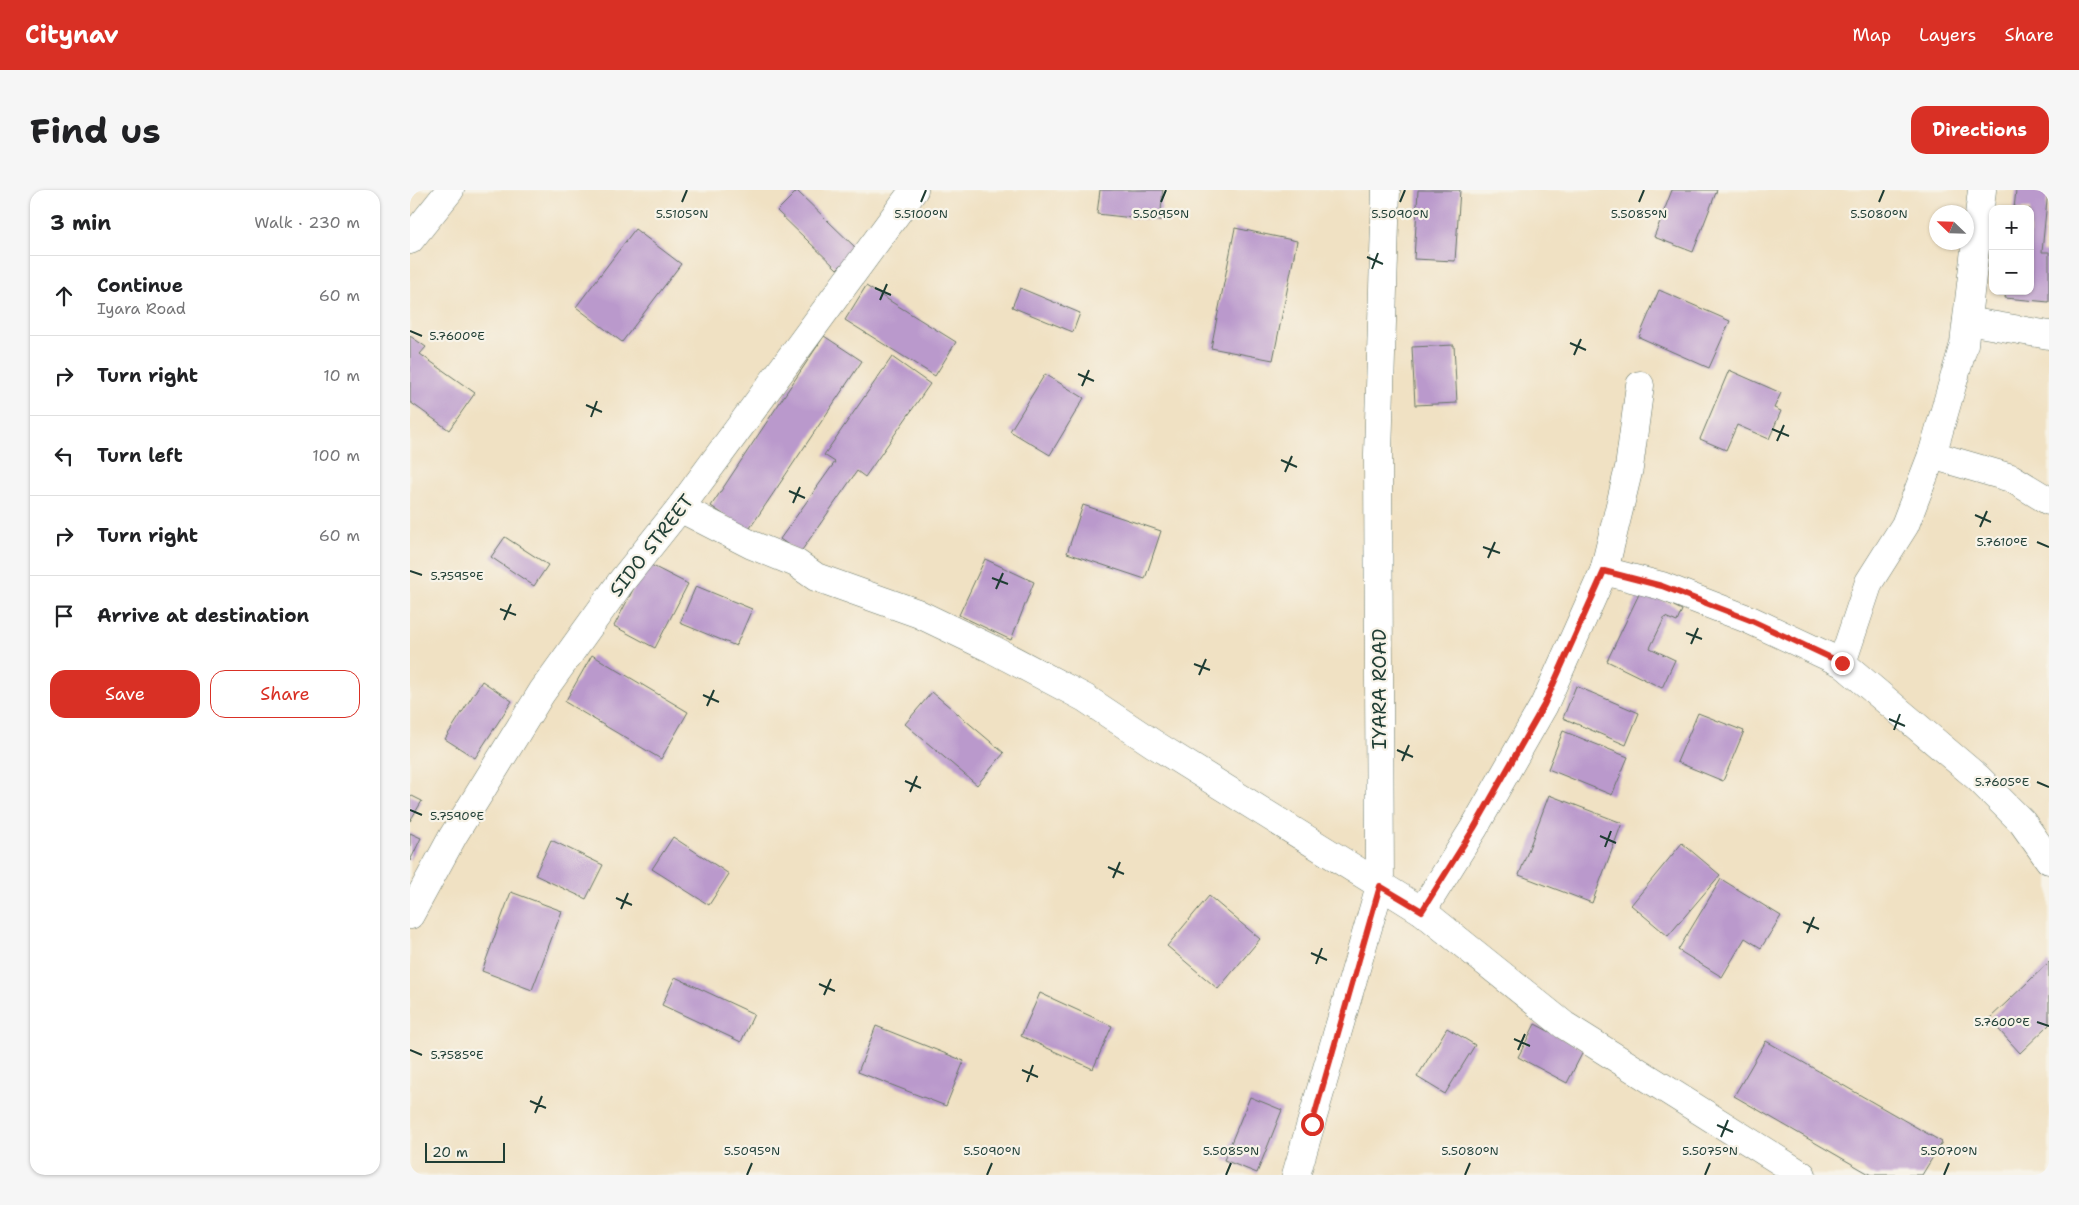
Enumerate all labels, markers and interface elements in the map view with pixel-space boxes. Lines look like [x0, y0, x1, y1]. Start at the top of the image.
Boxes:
text: Citynav [25, 19, 119, 51]
text: Map [1853, 23, 1891, 47]
text: Layers [1919, 23, 1976, 47]
text: Share [2004, 23, 2054, 47]
button: Directions [1911, 106, 2049, 154]
text: Find us [30, 107, 161, 154]
north arrow [1929, 205, 1974, 250]
map controls [1989, 205, 2034, 295]
button: + [1989, 205, 2034, 250]
text: 5.5105°N [656, 206, 708, 222]
text: 5.5100°N [894, 206, 948, 222]
text: 5.5095°N [1133, 206, 1189, 222]
text: 5.5090°N [1371, 206, 1429, 222]
text: 5.5085°N [1611, 206, 1667, 222]
text: 5.5080°N [1850, 206, 1908, 222]
text: 3 min [50, 209, 111, 237]
text: Walk · 230 m [254, 212, 360, 233]
button: − [1989, 250, 2034, 295]
text: Continue [97, 273, 183, 298]
icon: ahead [50, 282, 78, 310]
text: 60 m [319, 285, 360, 306]
text: Iyara Road [97, 298, 186, 319]
text: 5.7600°E [429, 328, 485, 344]
icon: right [50, 362, 78, 390]
text: Turn right [97, 363, 198, 388]
text: 10 m [323, 365, 360, 386]
icon: left [50, 442, 78, 470]
text: Turn left [97, 443, 183, 468]
text: 100 m [312, 445, 360, 466]
street label: SIDO STREET [604, 489, 699, 602]
icon: right [50, 522, 78, 550]
text: Turn right [97, 523, 198, 548]
text: 60 m [319, 525, 360, 546]
text: 5.7610°E [1976, 534, 2028, 550]
text: 5.7595°E [430, 568, 484, 584]
icon: arrive [50, 602, 78, 630]
text: Arrive at destination [97, 603, 309, 628]
street label: IYARA ROAD [1367, 629, 1392, 749]
route end [1831, 652, 1854, 675]
button: Save [50, 670, 200, 718]
button: Share [210, 670, 360, 718]
text: 5.7605°E [1975, 774, 2029, 790]
text: 5.7590°E [430, 808, 484, 824]
text: 5.7600°E [1974, 1014, 2030, 1030]
text: 5.7585°E [430, 1047, 484, 1063]
route start [1301, 1113, 1324, 1136]
scale bar [425, 1140, 505, 1163]
text: 20 m [432, 1143, 468, 1161]
text: 5.5095°N [724, 1143, 780, 1159]
text: 5.5090°N [963, 1143, 1021, 1159]
text: 5.5085°N [1203, 1143, 1259, 1159]
text: 5.5080°N [1441, 1143, 1499, 1159]
text: 5.5075°N [1682, 1143, 1738, 1159]
text: 5.5070°N [1921, 1143, 1977, 1159]

